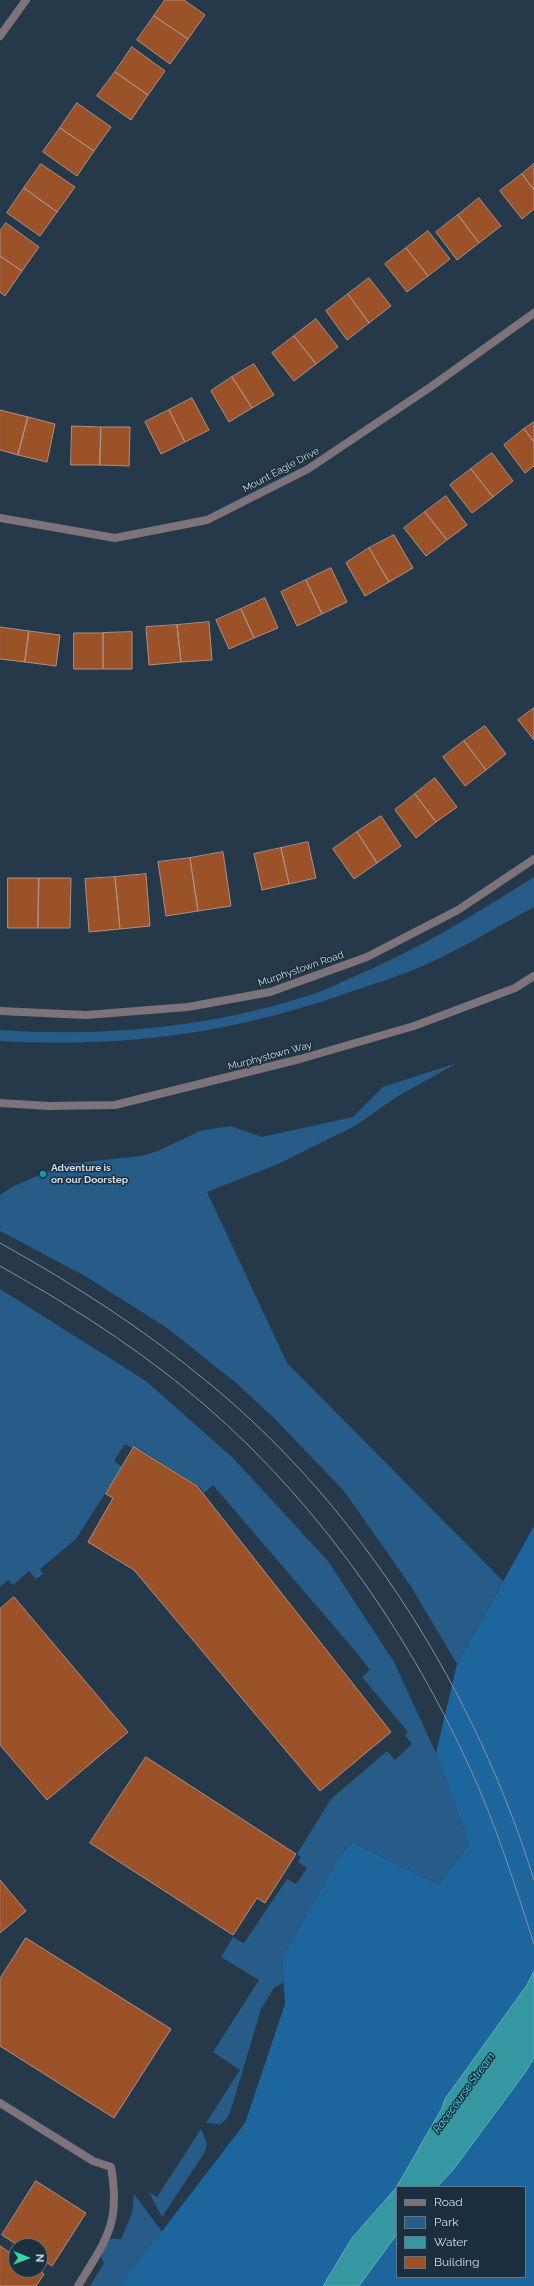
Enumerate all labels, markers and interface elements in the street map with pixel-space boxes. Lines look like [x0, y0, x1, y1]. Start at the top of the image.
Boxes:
street label: Mount Eagle Drive [241, 445, 321, 495]
street label: Murphystown Road [257, 949, 345, 989]
street label: Murphystown Way [227, 1039, 313, 1073]
place label: Adventure is on our Doorstep [51, 1162, 128, 1186]
marker: Adventure is on our Doorstep [38, 1169, 48, 1179]
water label: Racecourse Stream [430, 2050, 498, 2136]
legend [396, 2186, 526, 2278]
text: Road [434, 2195, 463, 2209]
text: Park [434, 2215, 459, 2229]
text: Water [434, 2235, 468, 2249]
north arrow [8, 2238, 48, 2278]
text: N [33, 2254, 46, 2263]
text: Building [434, 2255, 480, 2269]

